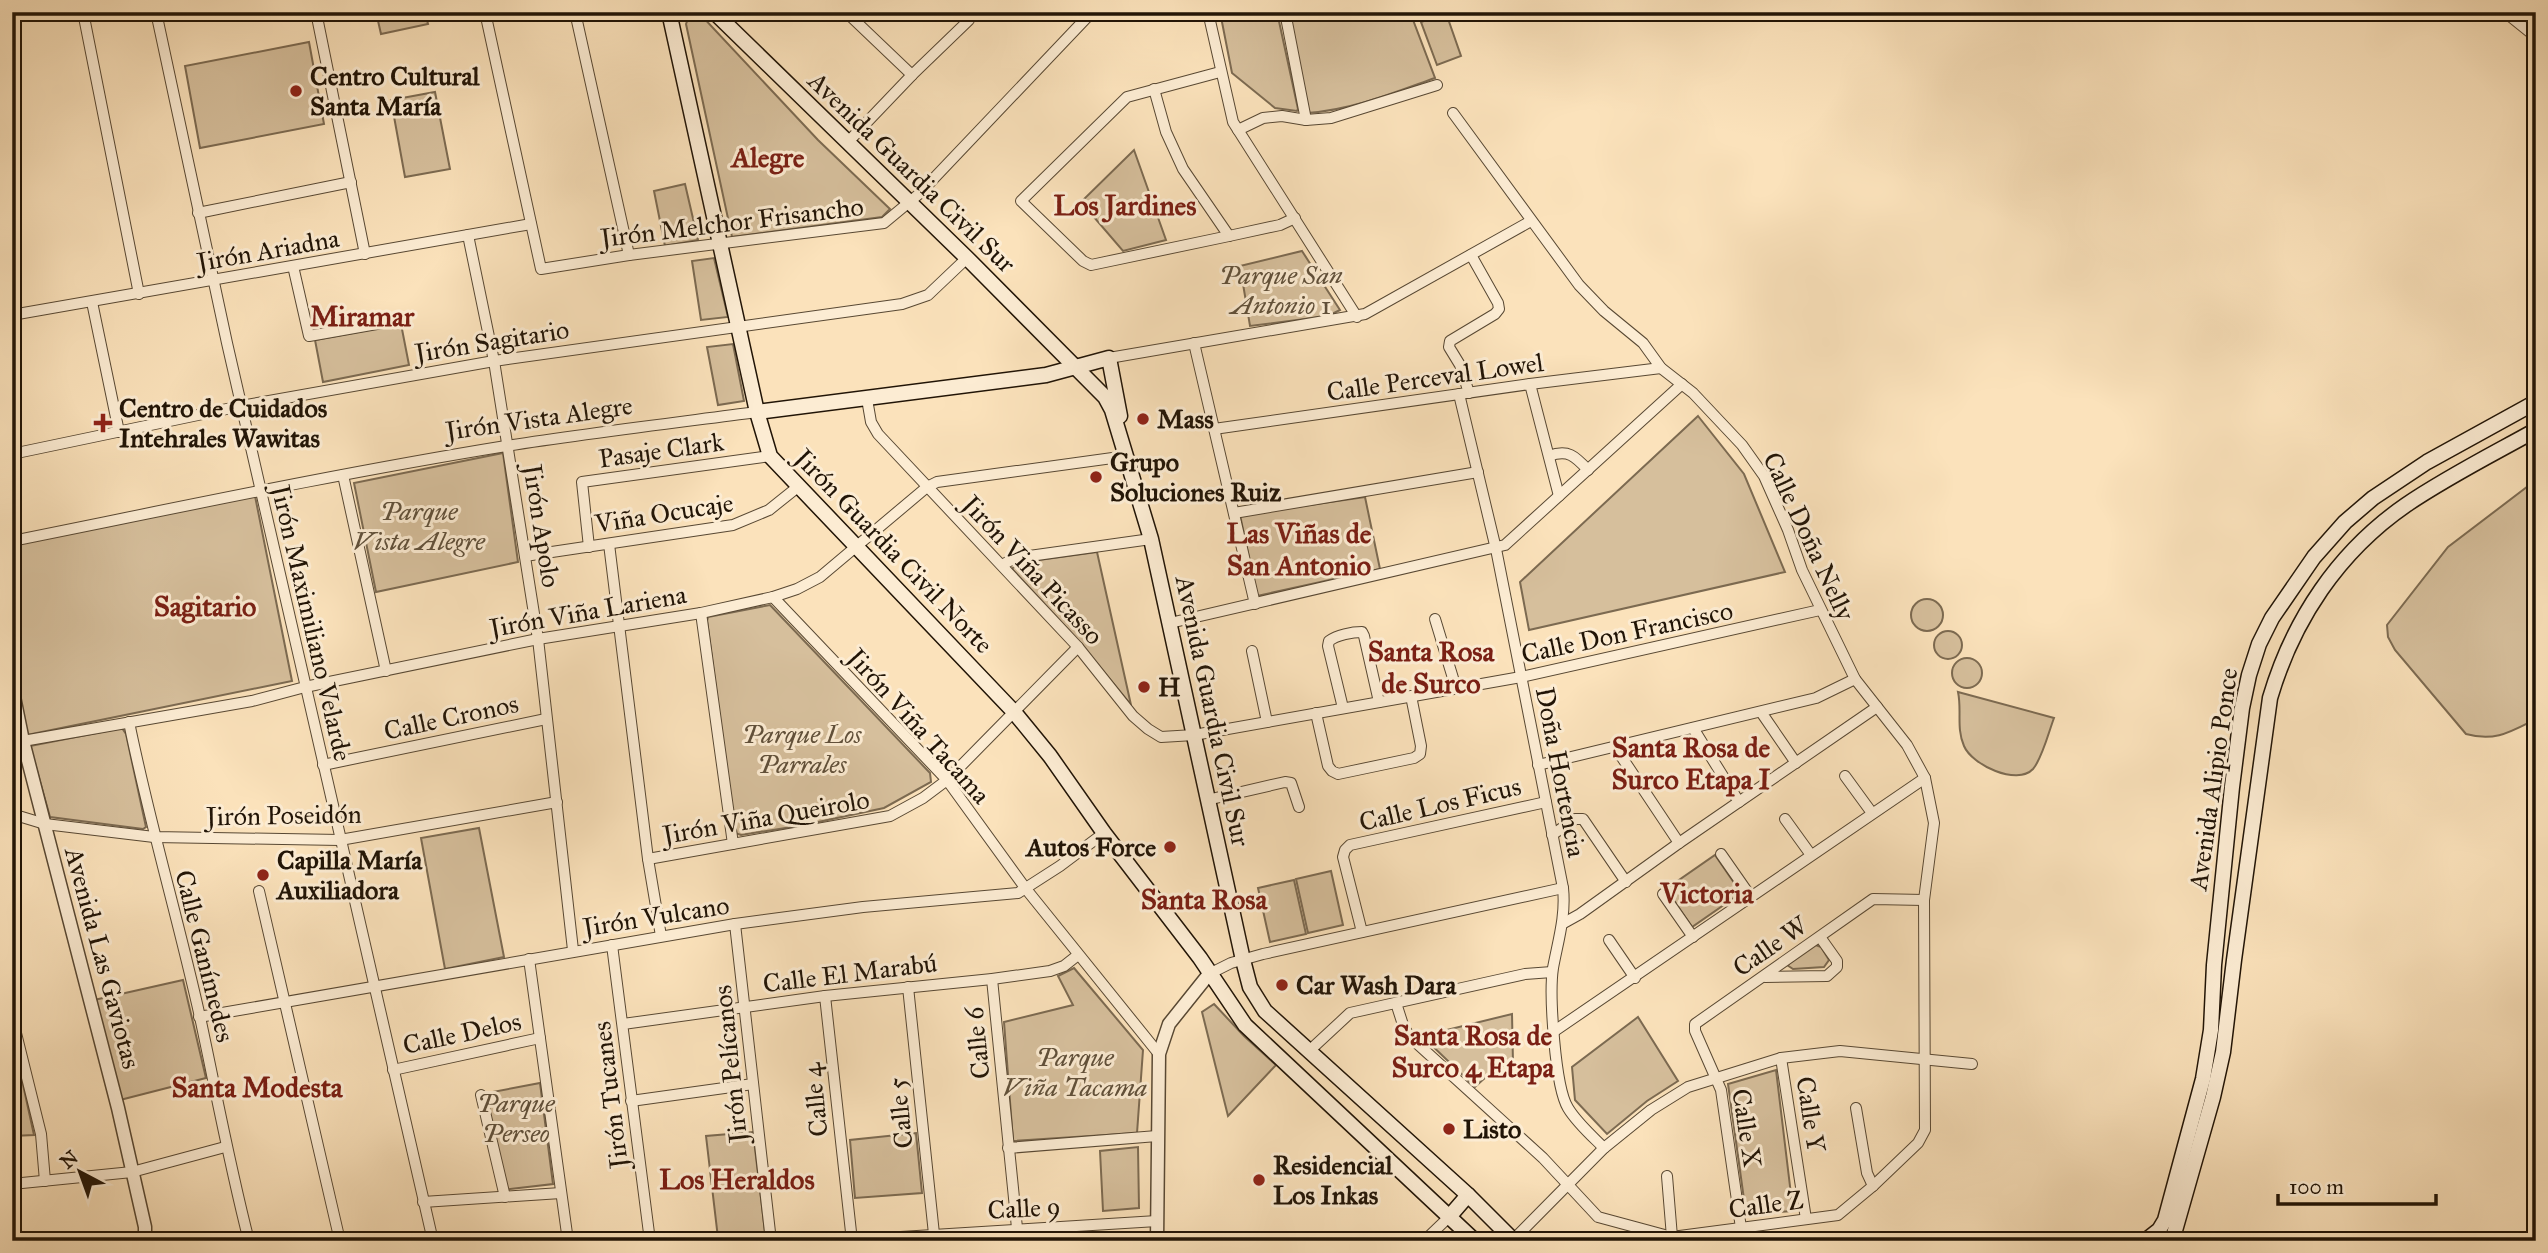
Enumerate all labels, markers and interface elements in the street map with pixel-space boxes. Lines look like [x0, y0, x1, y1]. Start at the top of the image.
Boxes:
place label: Centro Cultural Santa María [310, 60, 481, 122]
street label: Avenida Guardia Civil Sur [801, 64, 1023, 280]
marker: Centro Cultural Santa María [288, 83, 304, 99]
district label: Alegre [729, 140, 805, 175]
district label: Los Jardines [1054, 188, 1196, 223]
street label: Jirón Melchor Frisancho [596, 190, 865, 254]
street label: Jirón Ariadna [191, 222, 342, 279]
park label: Parque San Antonio 1 [1219, 259, 1343, 321]
district label: Miramar [310, 299, 415, 334]
street label: Jirón Sagitario [410, 313, 571, 369]
street label: Calle Perceval Lowel [1325, 346, 1545, 408]
street label: Jirón Vista Alegre [440, 389, 635, 447]
place label: Centro de Cuidados Intehrales Wawitas [119, 392, 328, 454]
place label: Mass [1157, 403, 1214, 435]
marker: Mass [1135, 411, 1151, 427]
marker: Centro de Cuidados Intehrales Wawitas [93, 413, 113, 433]
street label: Pasaje Clark [596, 425, 727, 475]
street label: Jirón Guardia Civil Norte [786, 440, 1000, 660]
place label: Grupo Soluciones Ruiz [1110, 446, 1281, 508]
street label: Calle Doña Nelly [1756, 447, 1862, 626]
street label: Jirón Apolo [516, 459, 568, 590]
marker: Grupo Soluciones Ruiz [1088, 469, 1104, 485]
street label: Jirón Maximiliano Velarde [264, 479, 359, 764]
street label: Viña Ocucaje [592, 486, 736, 540]
street label: Jirón Viña Picasso [954, 487, 1110, 651]
park label: Parque Vista Alegre [353, 495, 486, 557]
district label: Las Viñas de San Antonio [1227, 516, 1372, 583]
street label: Avenida Guardia Civil Sur [1168, 572, 1257, 850]
street label: Jirón Viña Lariena [484, 578, 689, 645]
district label: Sagitario [154, 589, 256, 624]
street label: Calle Don Francisco [1518, 594, 1736, 670]
district label: Santa Rosa de Surco [1368, 634, 1495, 701]
street label: Jirón Viña Tacama [839, 639, 997, 810]
street label: Avenida Alipio Ponce [2181, 666, 2244, 893]
place label: H [1158, 671, 1181, 703]
marker: H [1136, 679, 1152, 695]
street label: Doña Hortencia [1529, 684, 1593, 860]
street label: Calle Cronos [381, 687, 521, 747]
park label: Parque Los Parrales [742, 718, 862, 780]
district label: Santa Rosa de Surco Etapa I [1611, 730, 1771, 797]
street label: Calle Los Ficus [1356, 770, 1524, 838]
street label: Jirón Viña Queirolo [657, 783, 872, 851]
street label: Jirón Poseidón [203, 798, 362, 832]
place label: Autos Force [1024, 831, 1156, 863]
marker: Autos Force [1162, 839, 1178, 855]
street label: Avenida Las Gaviotas [58, 843, 148, 1072]
place label: Capilla María Auxiliadora [275, 844, 423, 906]
street label: Calle Ganímedes [168, 867, 242, 1045]
marker: Capilla María Auxiliadora [255, 867, 271, 883]
district label: Victoria [1659, 876, 1755, 911]
district label: Santa Rosa [1141, 882, 1268, 917]
street label: Jirón Vulcano [578, 889, 731, 944]
street label: Calle W [1727, 908, 1815, 983]
street label: Calle El Marabú [761, 946, 939, 1000]
place label: Car Wash Dara [1296, 969, 1457, 1001]
marker: Car Wash Dara [1274, 977, 1290, 993]
street label: Jirón Pelícanos [706, 984, 754, 1147]
street label: Calle Delos [400, 1005, 524, 1061]
street label: Calle 6 [957, 1005, 997, 1081]
district label: Santa Rosa de Surco 4 Etapa [1392, 1018, 1556, 1085]
street label: Jirón Tucanes [585, 1020, 635, 1173]
park label: Parque Viña Tacama [1002, 1041, 1148, 1103]
street label: Calle 4 [795, 1061, 835, 1138]
district label: Santa Modesta [171, 1070, 344, 1105]
street label: Calle Y [1789, 1074, 1833, 1155]
street label: Calle 5 [880, 1076, 920, 1150]
street label: Calle X [1725, 1086, 1769, 1170]
park label: Parque Perseo [477, 1087, 556, 1149]
place label: Listo [1463, 1113, 1521, 1145]
marker: Listo [1441, 1121, 1457, 1137]
north arrow [46, 1138, 116, 1208]
text: N [56, 1146, 83, 1174]
place label: Residencial Los Inkas [1273, 1149, 1394, 1211]
district label: Los Heraldos [659, 1162, 815, 1197]
scale bar [2278, 1162, 2436, 1206]
marker: Residencial Los Inkas [1251, 1172, 1267, 1188]
text: 100 m [2289, 1174, 2344, 1200]
street label: Calle Z [1726, 1183, 1806, 1225]
street label: Calle 9 [987, 1190, 1061, 1226]

